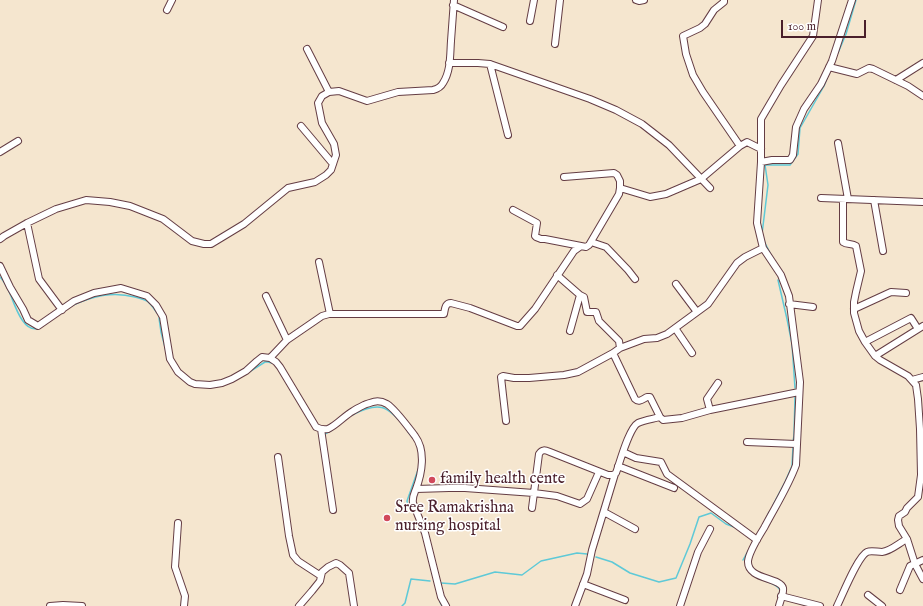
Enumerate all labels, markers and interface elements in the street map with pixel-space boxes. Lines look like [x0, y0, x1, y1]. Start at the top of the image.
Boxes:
scale bar [783, 12, 868, 38]
text: 100 m [788, 19, 816, 34]
place label: family health cente [440, 470, 565, 490]
marker: family health cente [427, 475, 437, 485]
place label: Sree Ramakrishna nursing hospital [395, 499, 514, 537]
marker: Sree Ramakrishna nursing hospital [382, 513, 392, 523]

